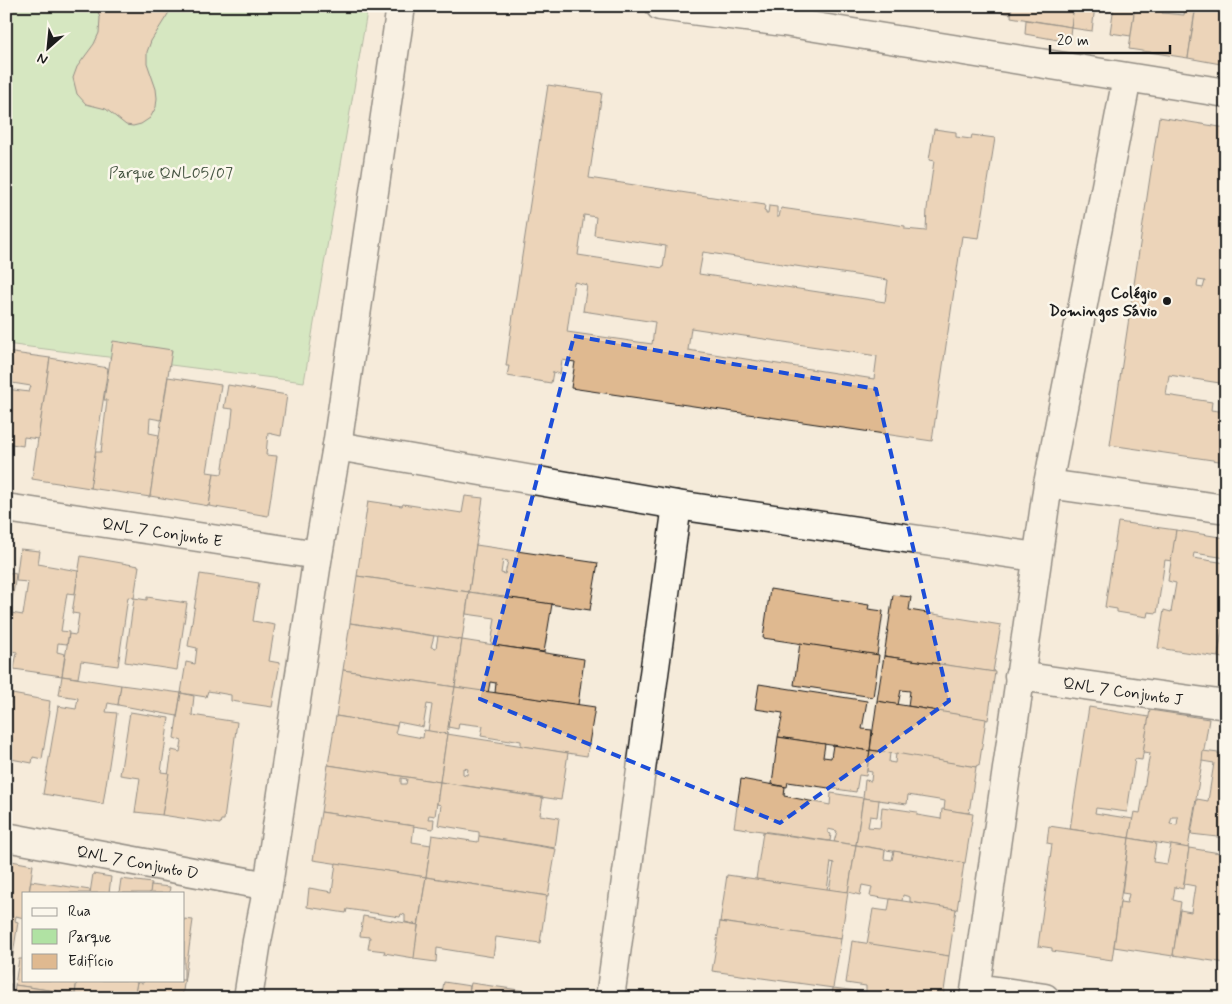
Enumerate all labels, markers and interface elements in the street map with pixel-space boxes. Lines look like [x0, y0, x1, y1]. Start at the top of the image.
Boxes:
north arrow [22, 22, 72, 72]
scale bar [1050, 22, 1170, 54]
text: 20 m [1057, 31, 1089, 51]
text: N [34, 49, 51, 69]
park label: Parque QNL05/07 [109, 163, 233, 184]
place label: Colégio Domingos Sávio [1049, 283, 1157, 323]
marker: Colégio Domingos Sávio [1161, 295, 1173, 307]
street label: QNL 7 Conjunto E [100, 514, 224, 552]
street label: QNL 7 Conjunto J [1061, 673, 1184, 711]
street label: QNL 7 Conjunto D [75, 841, 200, 885]
legend [22, 892, 185, 982]
text: Rua [68, 902, 91, 922]
text: Parque [68, 928, 111, 948]
text: Edifício [68, 952, 113, 972]

